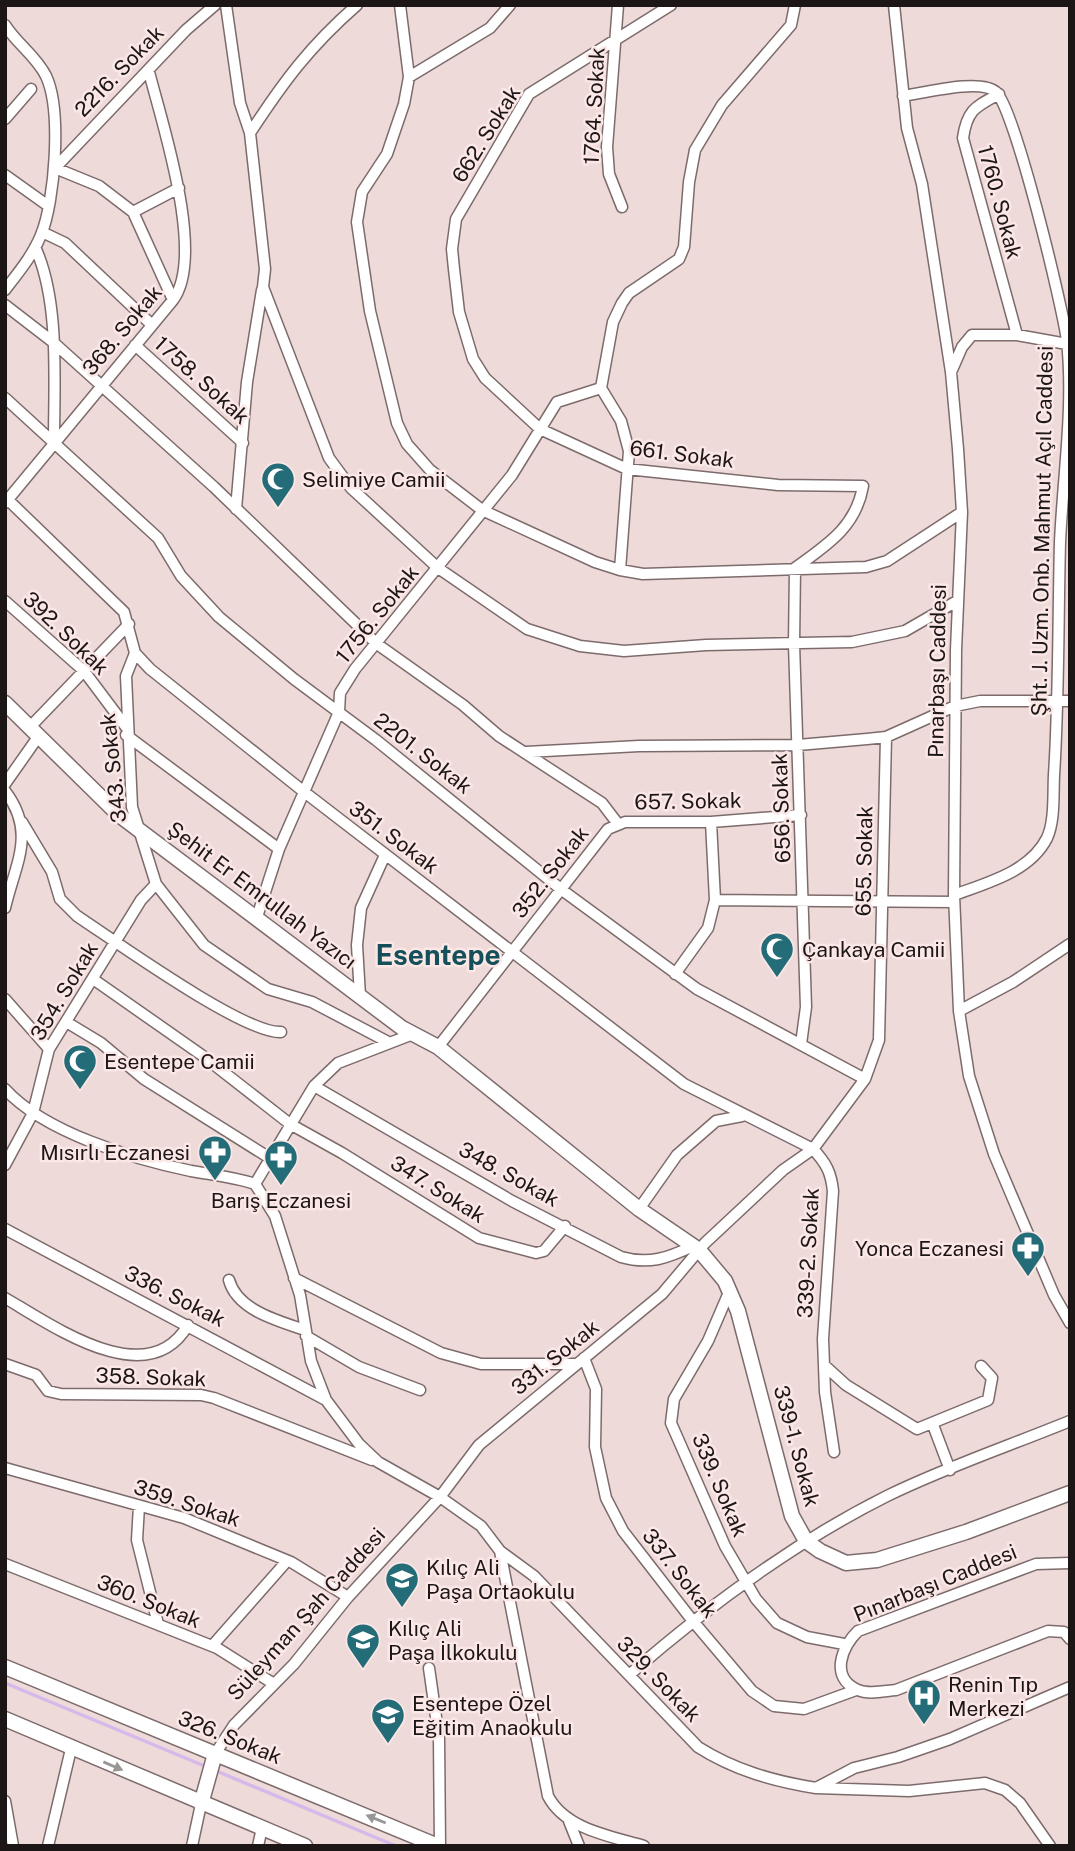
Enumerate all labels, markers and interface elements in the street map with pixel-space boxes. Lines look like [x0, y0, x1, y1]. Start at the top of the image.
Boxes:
street label: 2216. Sokak [69, 20, 169, 122]
street label: 1764. Sokak [578, 46, 610, 165]
street label: 662. Sokak [446, 81, 526, 187]
street label: 1760. Sokak [973, 142, 1027, 262]
street label: 368. Sokak [77, 280, 167, 380]
street label: 1758. Sokak [150, 331, 255, 429]
street label: Şht. J. Uzm. Onb. Mahmut Açıl Caddesi [1026, 345, 1058, 717]
street label: 661. Sokak [628, 435, 736, 473]
mosque icon: Selimiye Camii [259, 460, 297, 509]
place label: Selimiye Camii [302, 467, 445, 492]
street label: 1756. Sokak [330, 560, 424, 668]
street label: Pınarbaşı Caddesi [923, 584, 951, 758]
street label: 392. Sokak [18, 586, 114, 680]
street label: 2201. Sokak [369, 707, 477, 799]
street label: 343. Sokak [95, 712, 131, 824]
street label: 656. Sokak [767, 752, 795, 863]
street label: 657. Sokak [634, 788, 742, 814]
street label: 351. Sokak [344, 795, 444, 879]
street label: 655. Sokak [851, 805, 877, 916]
street label: Şehit Er Emrullah Yazıcı [163, 816, 361, 974]
street label: 352. Sokak [506, 821, 594, 923]
mosque icon: Çankaya Camii [758, 930, 796, 979]
street label: 354. Sokak [25, 937, 103, 1045]
place label: Çankaya Camii [802, 937, 945, 962]
district label: Esentepe [375, 938, 501, 971]
mosque icon: Esentepe Camii [61, 1042, 99, 1091]
place label: Esentepe Camii [104, 1049, 255, 1074]
pharmacy icon: Mısırlı Eczanesi [196, 1133, 234, 1182]
street label: 348. Sokak [455, 1136, 564, 1212]
pharmacy icon: Barış Eczanesi [262, 1138, 300, 1187]
place label: Mısırlı Eczanesi [40, 1140, 190, 1165]
street label: 347. Sokak [386, 1150, 490, 1228]
street label: 339-2. Sokak [792, 1187, 824, 1319]
place label: Barış Eczanesi [211, 1188, 351, 1213]
pharmacy icon: Yonca Eczanesi [1009, 1229, 1047, 1278]
place label: Yonca Eczanesi [855, 1236, 1004, 1261]
street label: 336. Sokak [120, 1260, 230, 1332]
street label: 331. Sokak [506, 1314, 604, 1400]
street label: 358. Sokak [95, 1363, 207, 1391]
street label: 339-1. Sokak [769, 1383, 825, 1510]
street label: 339. Sokak [687, 1430, 753, 1541]
street label: 359. Sokak [131, 1474, 244, 1532]
street label: Süleyman Şah Caddesi [222, 1523, 390, 1705]
street label: 337. Sokak [637, 1523, 723, 1623]
street label: Pınarbaşı Caddesi [850, 1539, 1020, 1627]
place label: Kılıç Ali Paşa Ortaokulu [426, 1555, 575, 1604]
school or university icon: Kılıç Ali Paşa Ortaokulu [383, 1560, 421, 1609]
street label: 360. Sokak [94, 1569, 205, 1633]
place label: Kılıç Ali Paşa İlkokulu [388, 1616, 518, 1665]
school or university icon: Kılıç Ali Paşa İlkokulu [344, 1621, 382, 1670]
street label: 329. Sokak [612, 1631, 706, 1727]
place label: Renin Tıp Merkezi [948, 1672, 1038, 1721]
hospital icon: Renin Tıp Merkezi [905, 1677, 943, 1726]
place label: Esentepe Özel Eğitim Anaokulu [412, 1691, 572, 1740]
school or university icon: Esentepe Özel Eğitim Anaokulu [369, 1696, 407, 1745]
street label: 326. Sokak [175, 1705, 286, 1769]
one-way arrow [102, 1761, 123, 1772]
one-way arrow [365, 1814, 386, 1825]

